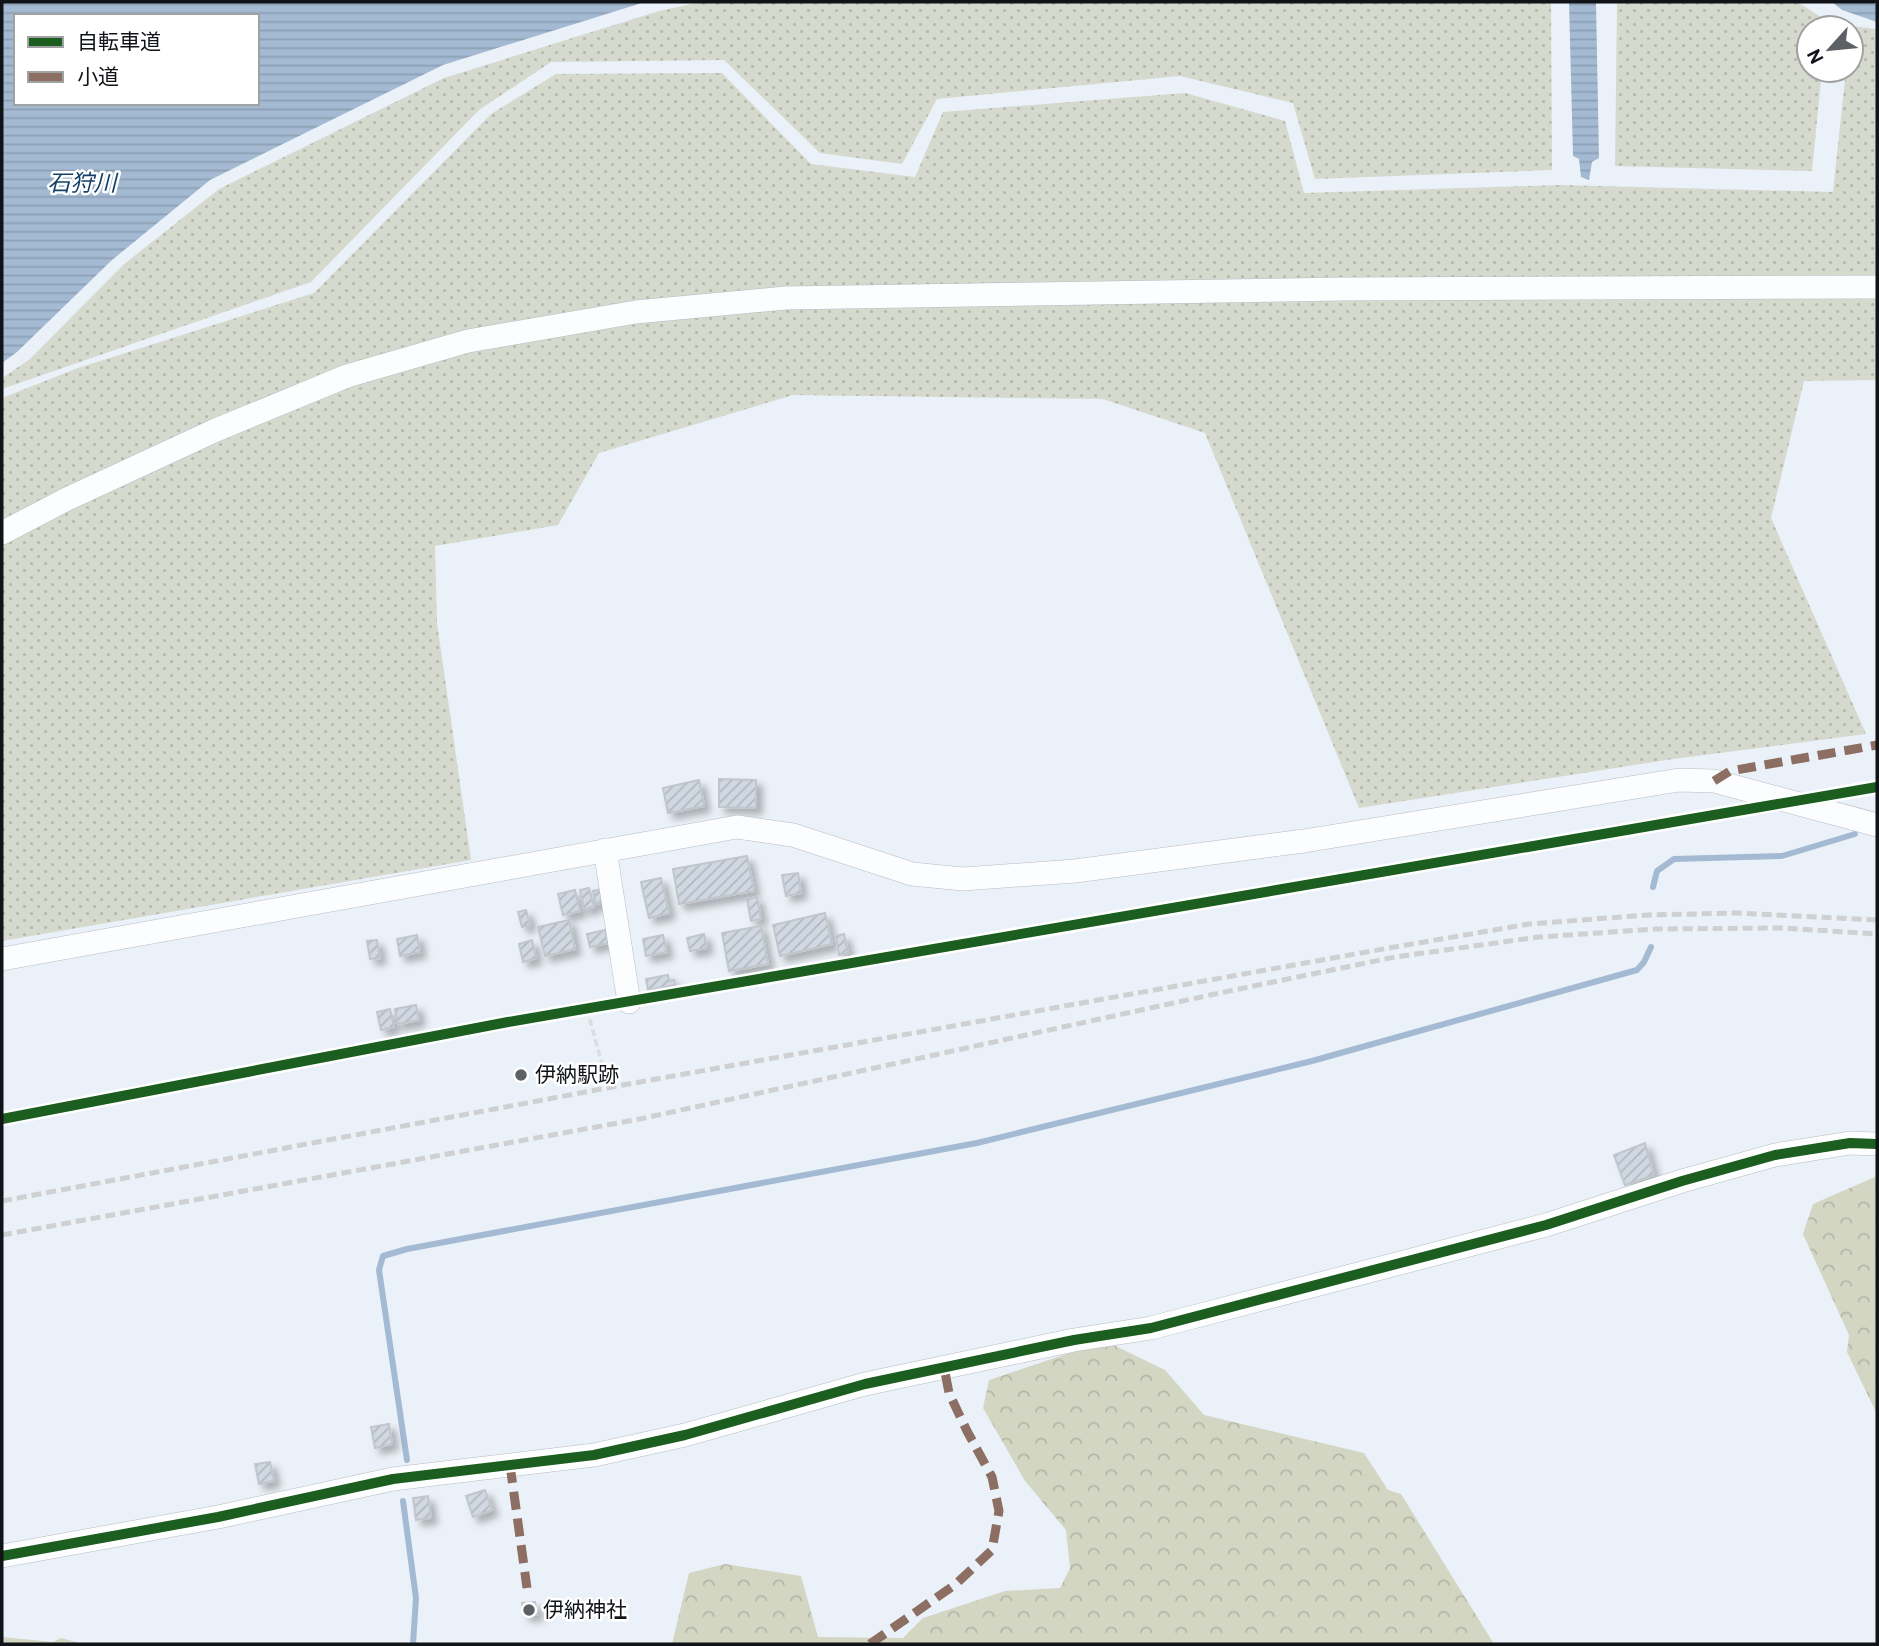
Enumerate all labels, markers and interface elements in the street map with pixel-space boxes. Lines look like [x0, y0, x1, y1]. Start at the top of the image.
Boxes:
legend [14, 14, 259, 105]
north arrow [1795, 14, 1865, 84]
text: 自転車道 [77, 30, 161, 57]
text: N [1803, 44, 1830, 67]
text: 小道 [77, 65, 119, 92]
water label: 石狩川 [48, 171, 120, 200]
place label: 伊納駅跡 [535, 1063, 619, 1090]
marker: 伊納駅跡 [513, 1067, 529, 1083]
place label: 伊納神社 [543, 1598, 627, 1625]
marker: 伊納神社 [521, 1602, 537, 1618]

